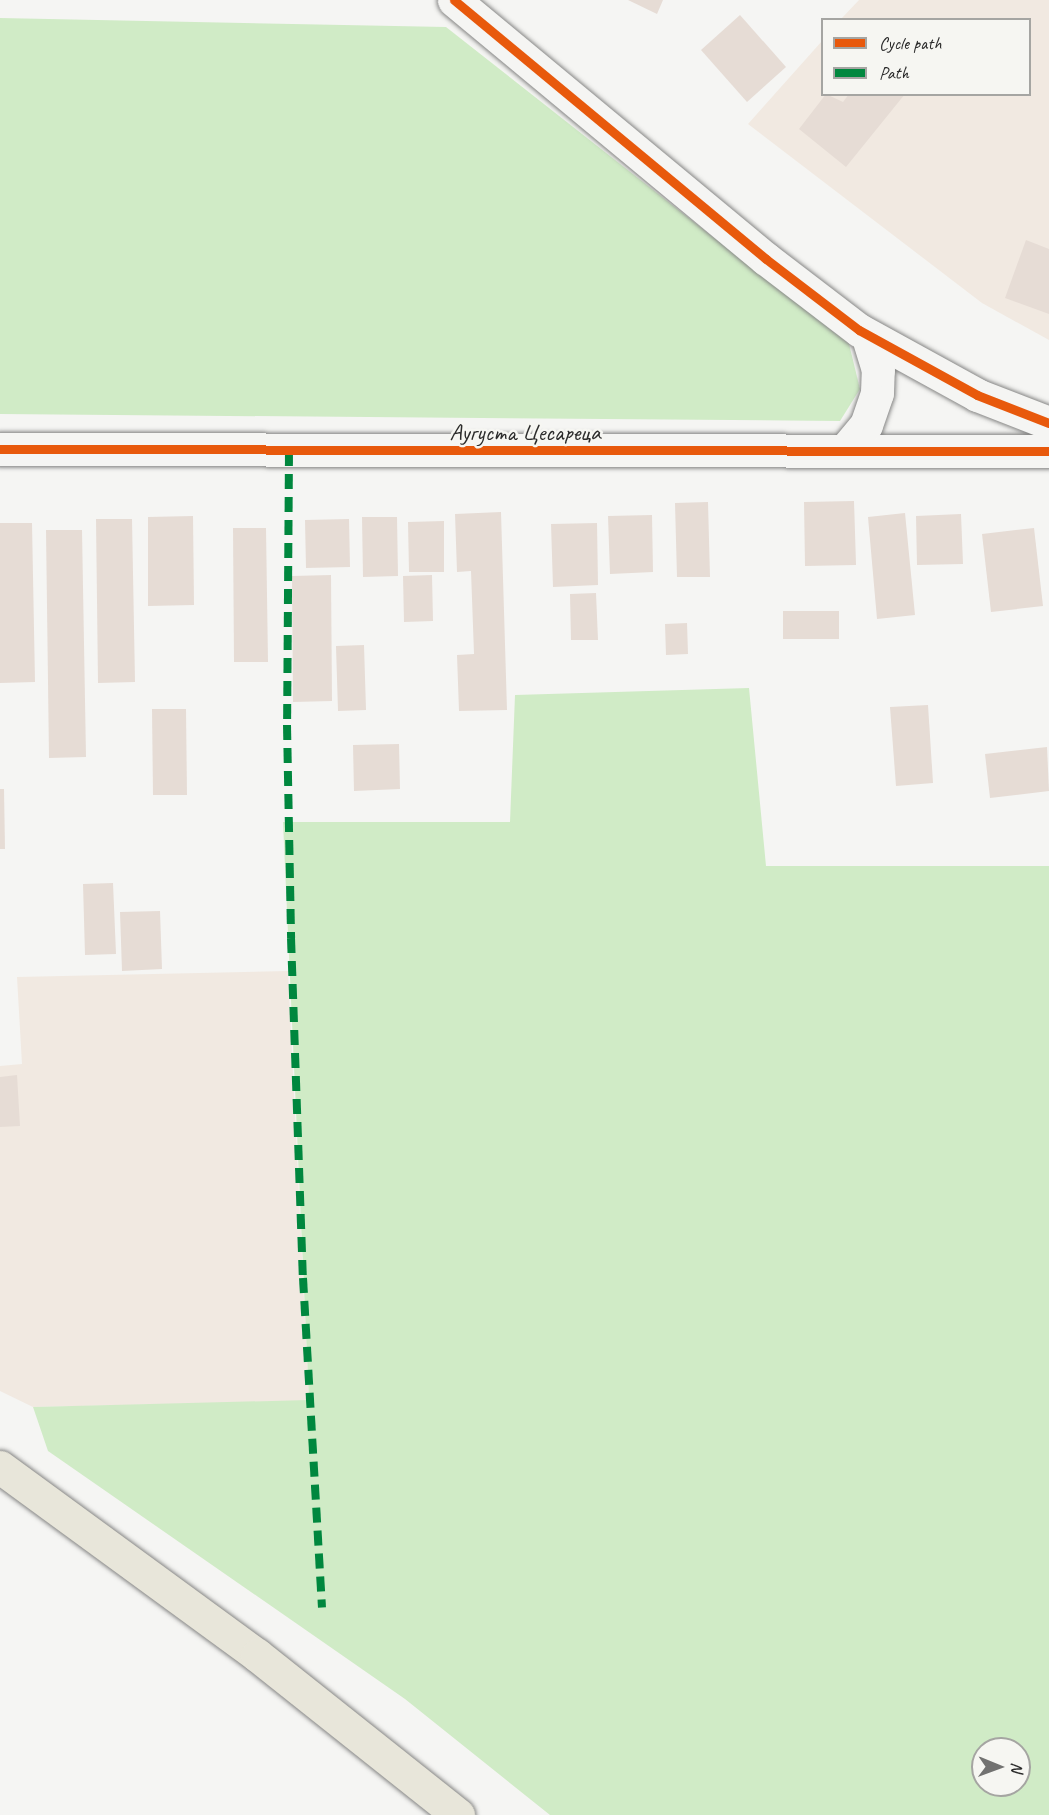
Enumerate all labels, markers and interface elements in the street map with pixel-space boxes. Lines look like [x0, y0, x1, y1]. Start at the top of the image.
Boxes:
legend [821, 18, 1031, 96]
text: Cycle path [879, 32, 941, 54]
text: Path [879, 62, 909, 84]
street label: Аугуста Цесареца [450, 419, 600, 447]
north arrow [971, 1737, 1031, 1797]
text: N [1007, 1762, 1027, 1772]

